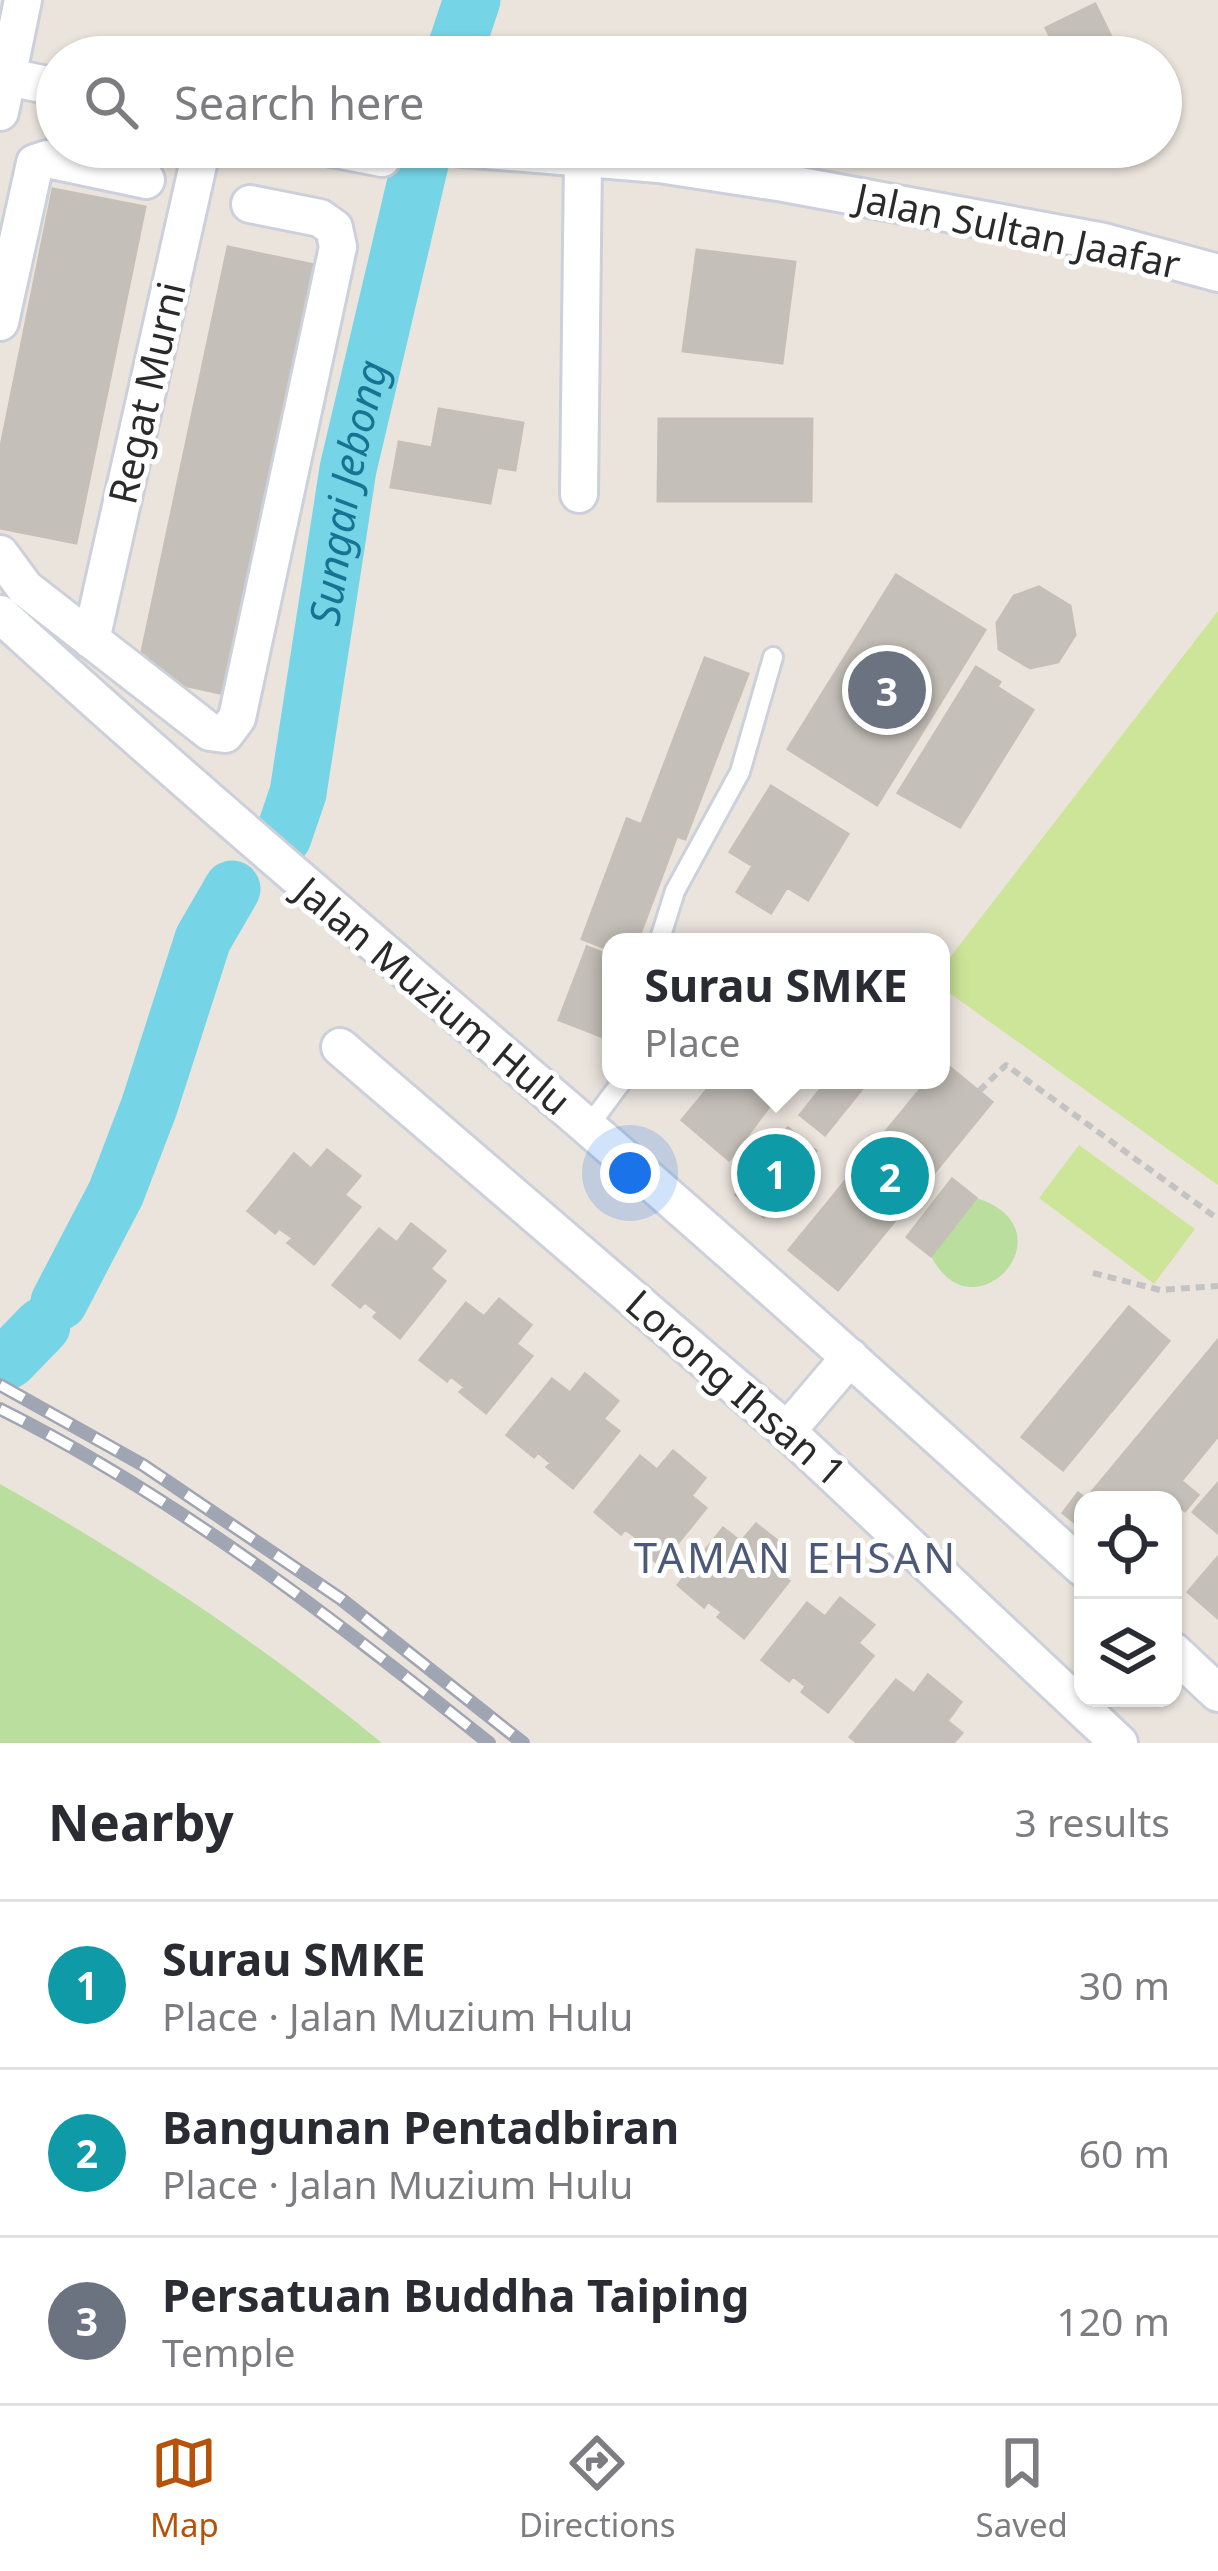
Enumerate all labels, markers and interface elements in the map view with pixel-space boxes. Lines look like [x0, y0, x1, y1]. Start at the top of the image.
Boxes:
search box [36, 36, 1182, 168]
icon: search [78, 69, 144, 135]
text: Search here [174, 72, 424, 133]
street label: Jalan Sultan Jaafar [847, 168, 1185, 290]
street label: Regat Murni [94, 277, 197, 509]
water label: Sungai Jebong [294, 354, 400, 629]
pin: 3 [848, 645, 926, 735]
street label: Jalan Muzium Hulu [282, 861, 583, 1126]
popup [602, 933, 950, 1089]
text: Surau SMKE [644, 954, 908, 1015]
text: Place [644, 1015, 741, 1068]
pin: 1 [737, 1128, 815, 1218]
pin: 2 [851, 1131, 929, 1221]
your location [600, 1143, 660, 1203]
street label: Lorong Ihsan 1 [616, 1276, 858, 1497]
map controls [1074, 1491, 1182, 1707]
button: locate [1074, 1491, 1182, 1599]
district label: TAMAN EHSAN [634, 1528, 958, 1585]
button: layers [1074, 1599, 1182, 1707]
text: Nearby [48, 1786, 234, 1856]
text: 3 results [1015, 1795, 1170, 1848]
text: Surau SMKE [162, 1928, 425, 1989]
text: 1 [76, 1958, 98, 2011]
text: 30 m [1079, 1958, 1170, 2011]
text: Place · Jalan Muzium Hulu [162, 1989, 633, 2042]
text: Bangunan Pentadbiran [162, 2096, 679, 2157]
text: 2 [76, 2126, 98, 2179]
text: 60 m [1079, 2126, 1170, 2179]
text: Place · Jalan Muzium Hulu [162, 2157, 633, 2210]
text: Persatuan Buddha Taiping [162, 2264, 749, 2325]
text: 3 [76, 2294, 98, 2347]
text: 120 m [1056, 2294, 1170, 2347]
text: Temple [162, 2325, 295, 2378]
tab: Map [150, 2430, 219, 2547]
tab: Directions [519, 2430, 676, 2547]
tab: Saved [976, 2430, 1068, 2547]

